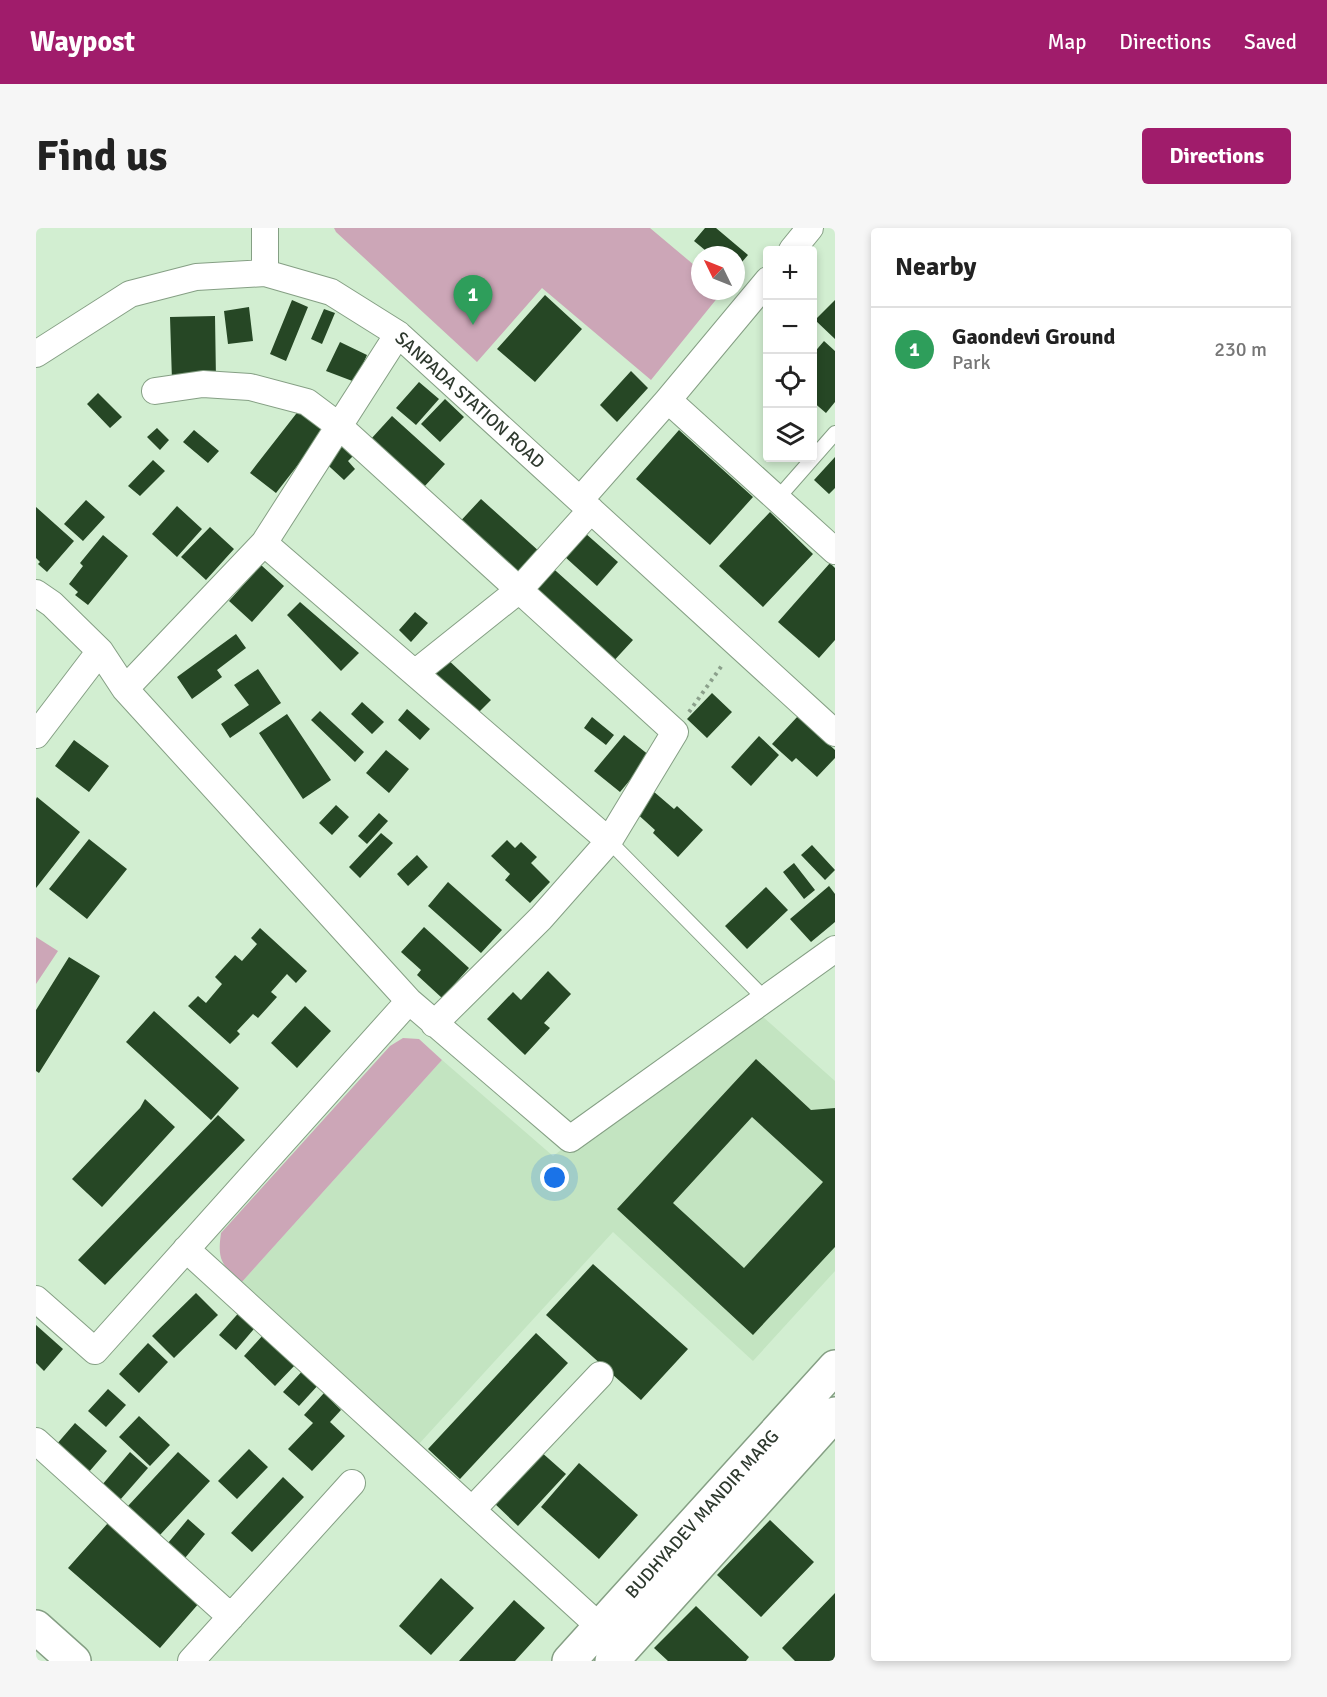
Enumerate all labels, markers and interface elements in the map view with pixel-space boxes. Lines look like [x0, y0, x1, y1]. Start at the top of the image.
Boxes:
text: Waypost [30, 25, 135, 59]
text: Map [1048, 29, 1086, 55]
text: Directions [1119, 29, 1211, 55]
text: Saved [1244, 29, 1297, 55]
button: Directions [1142, 128, 1291, 184]
text: Find us [36, 131, 167, 182]
north arrow [691, 246, 745, 300]
map controls [763, 246, 817, 462]
button: + [763, 246, 817, 300]
text: Nearby [895, 251, 976, 283]
pin: 1 [454, 276, 492, 325]
button: − [763, 300, 817, 354]
text: Gaondevi Ground [952, 323, 1115, 350]
street label: SANPADA STATION ROAD [391, 327, 549, 473]
text: 1 [909, 337, 920, 362]
text: 230 m [1214, 337, 1267, 362]
text: Park [952, 350, 990, 375]
button: locate [763, 354, 817, 408]
button: layers [763, 408, 817, 462]
your location [540, 1163, 569, 1192]
street label: BUDHYADEV MANDIR MARG [621, 1425, 783, 1603]

